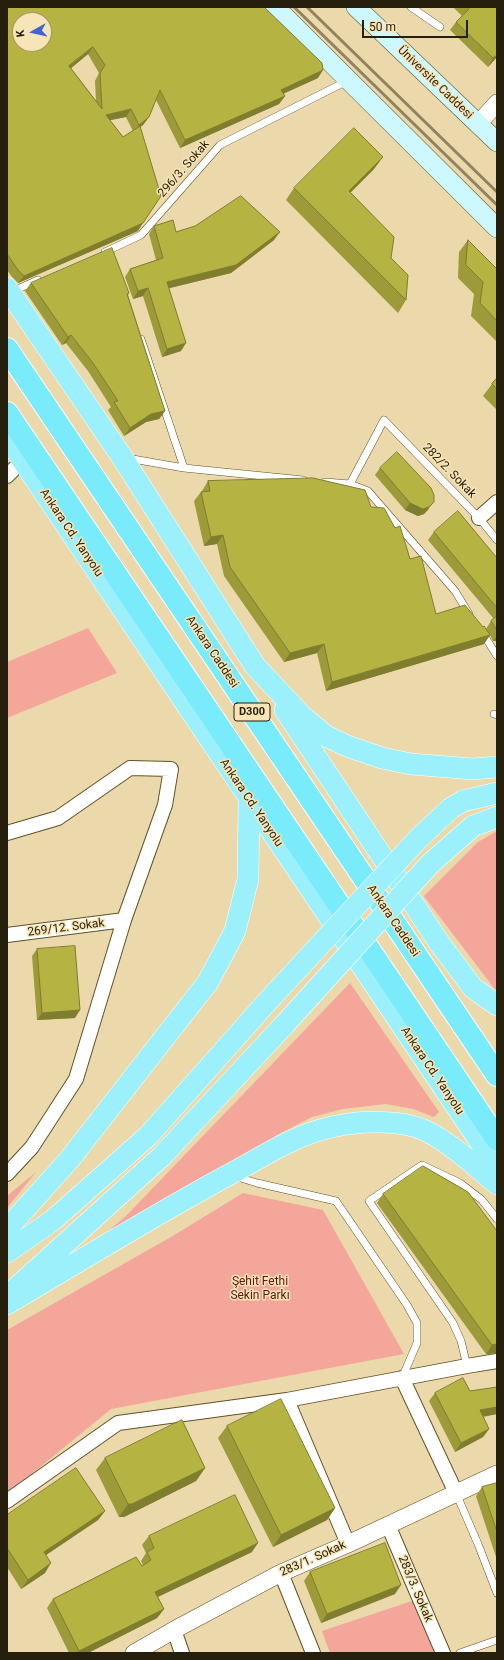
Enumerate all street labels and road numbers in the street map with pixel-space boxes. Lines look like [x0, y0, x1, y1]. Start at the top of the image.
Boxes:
street label: Üniversite Caddesi [394, 43, 476, 123]
street label: 296/3. Sokak [155, 138, 213, 200]
street label: 282/2. Sokak [419, 441, 479, 501]
street label: Ankara Cd. Yanyolu [36, 486, 106, 580]
street label: Ankara Caddesi [183, 613, 241, 691]
road number: D300 [234, 703, 270, 721]
street label: Ankara Cd. Yanyolu [216, 756, 286, 850]
street label: Ankara Caddesi [364, 882, 422, 960]
street label: 269/12. Sokak [27, 916, 105, 940]
street label: Ankara Cd. Yanyolu [397, 1024, 467, 1118]
street label: 283/1. Sokak [278, 1538, 348, 1580]
street label: 283/3. Sokak [395, 1554, 435, 1624]

